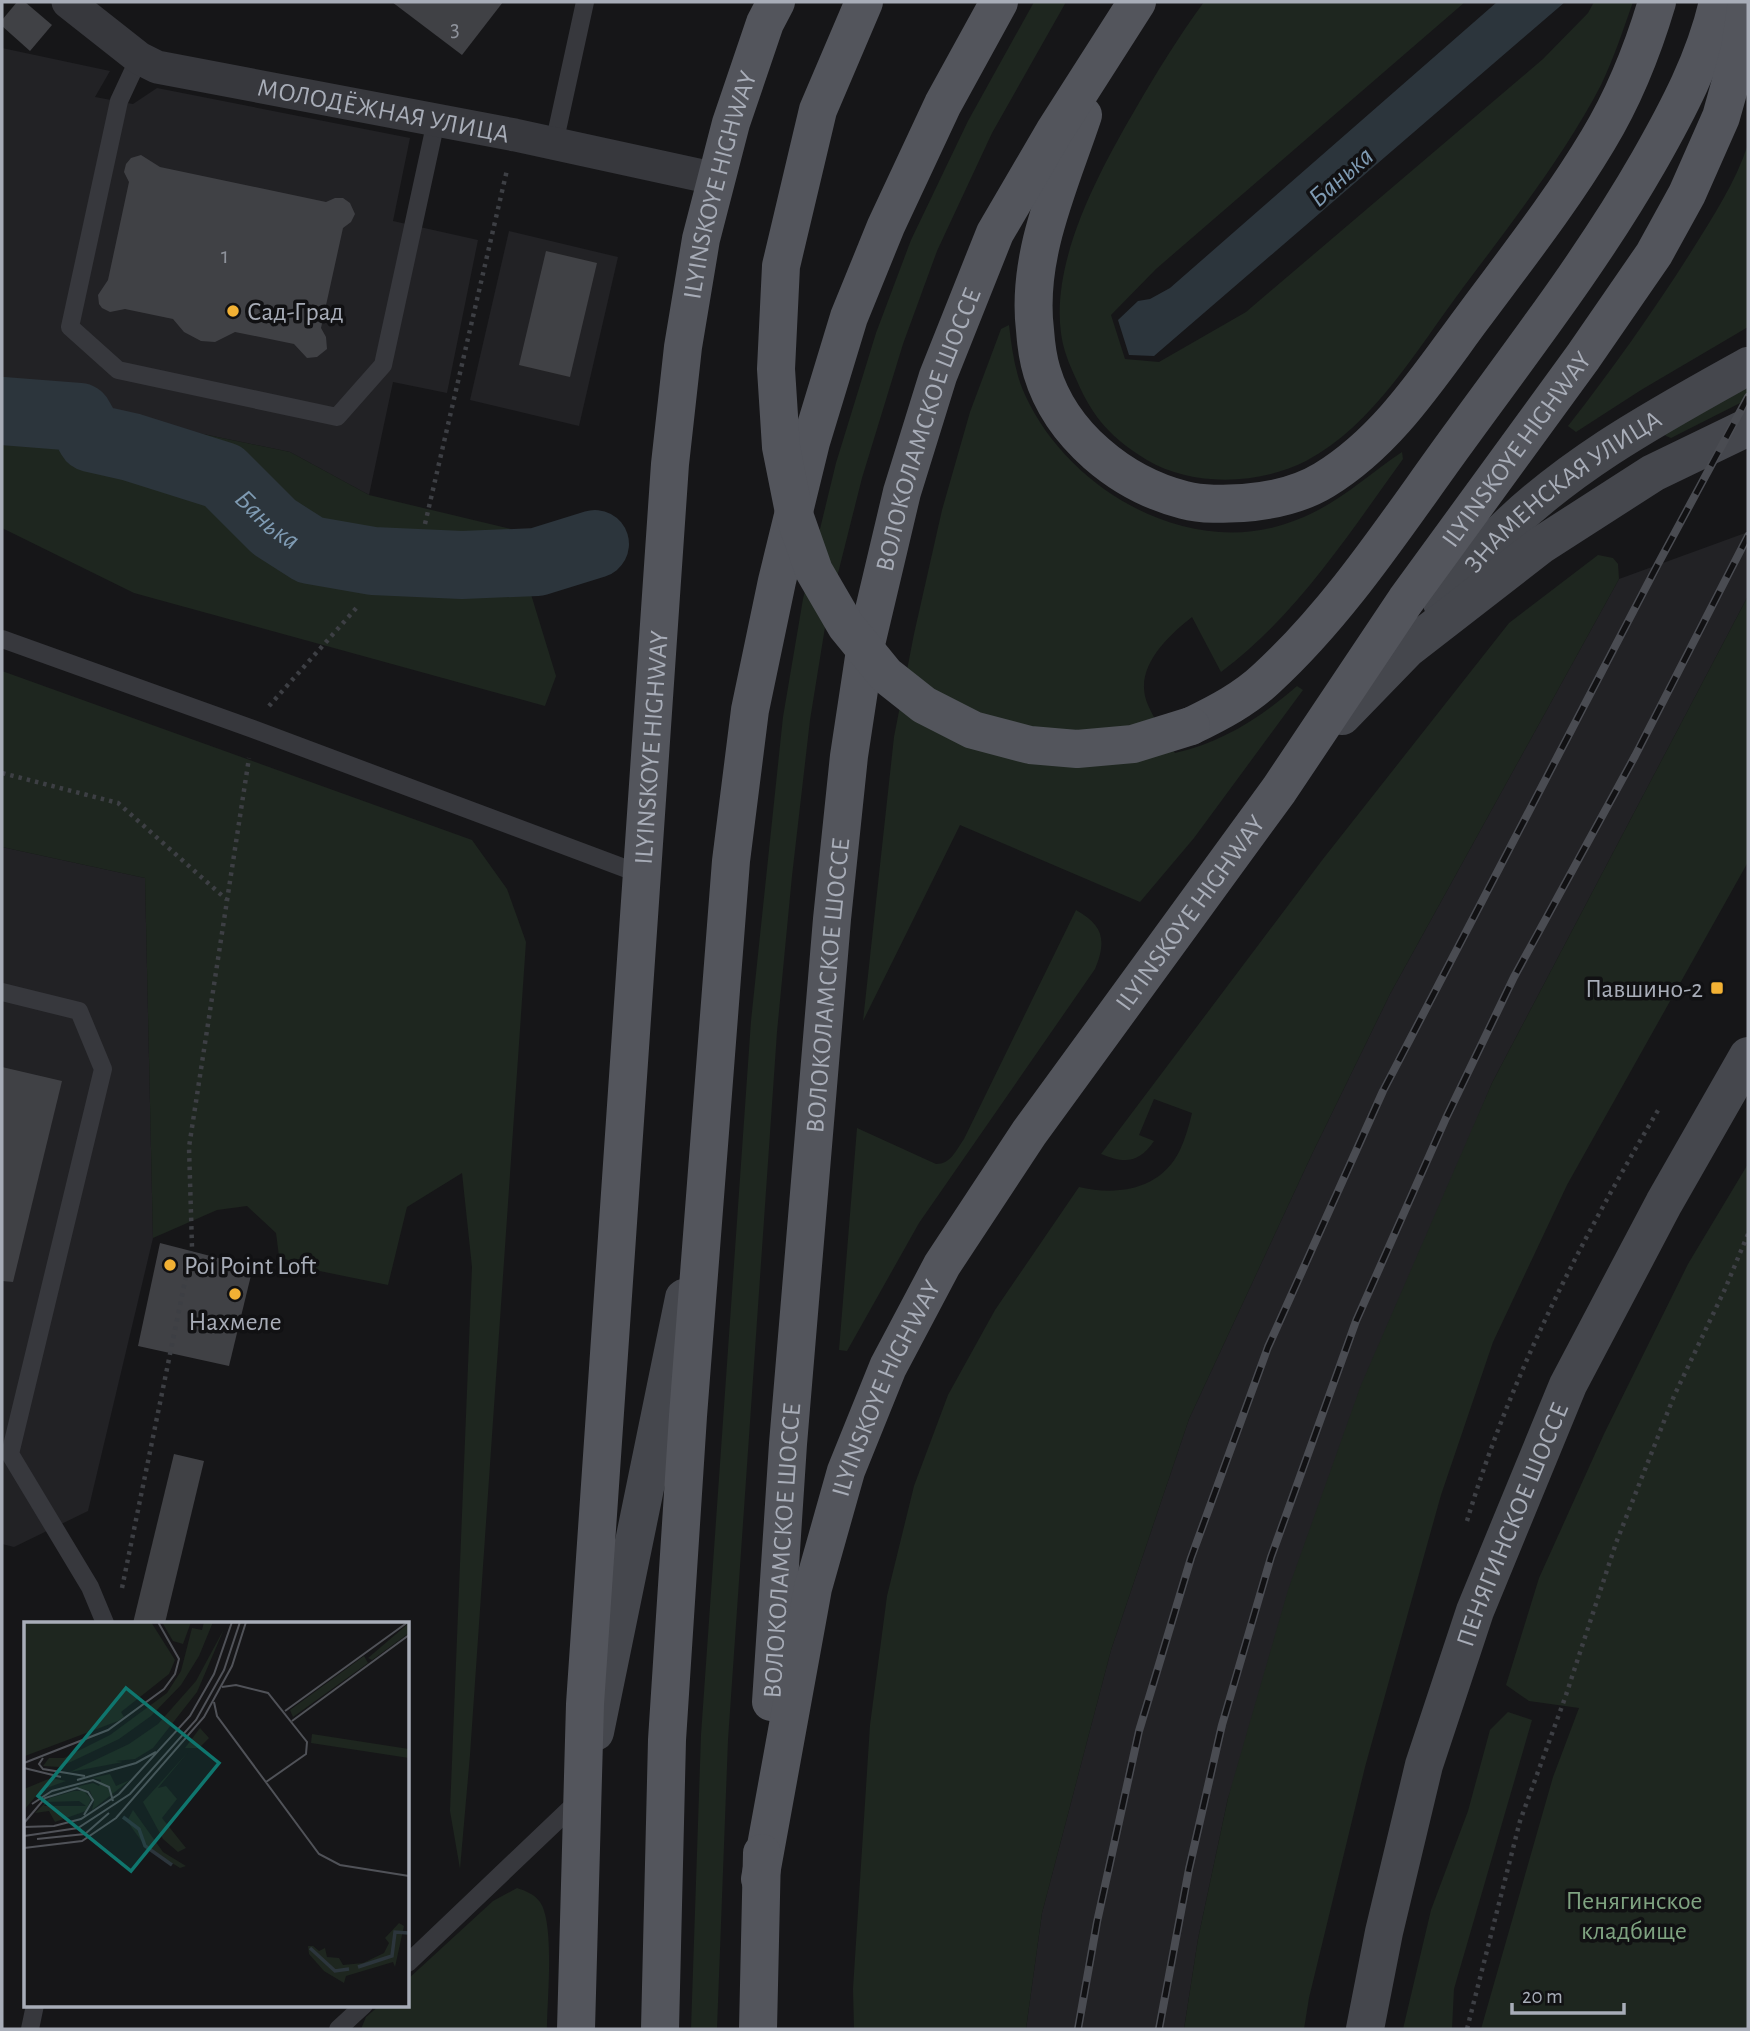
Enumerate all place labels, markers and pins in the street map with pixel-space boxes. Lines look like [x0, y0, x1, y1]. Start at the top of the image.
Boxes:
place label: Сад-Град [247, 299, 344, 325]
marker: Сад-Град [225, 303, 241, 319]
place label: Павшино-2 [1585, 976, 1703, 1002]
marker: Павшино-2 [1709, 980, 1725, 996]
place label: Poi Point Loft [184, 1253, 316, 1279]
marker: Poi Point Loft [162, 1257, 178, 1273]
marker: Нахмеле [227, 1286, 243, 1302]
place label: Нахмеле [188, 1309, 282, 1335]

